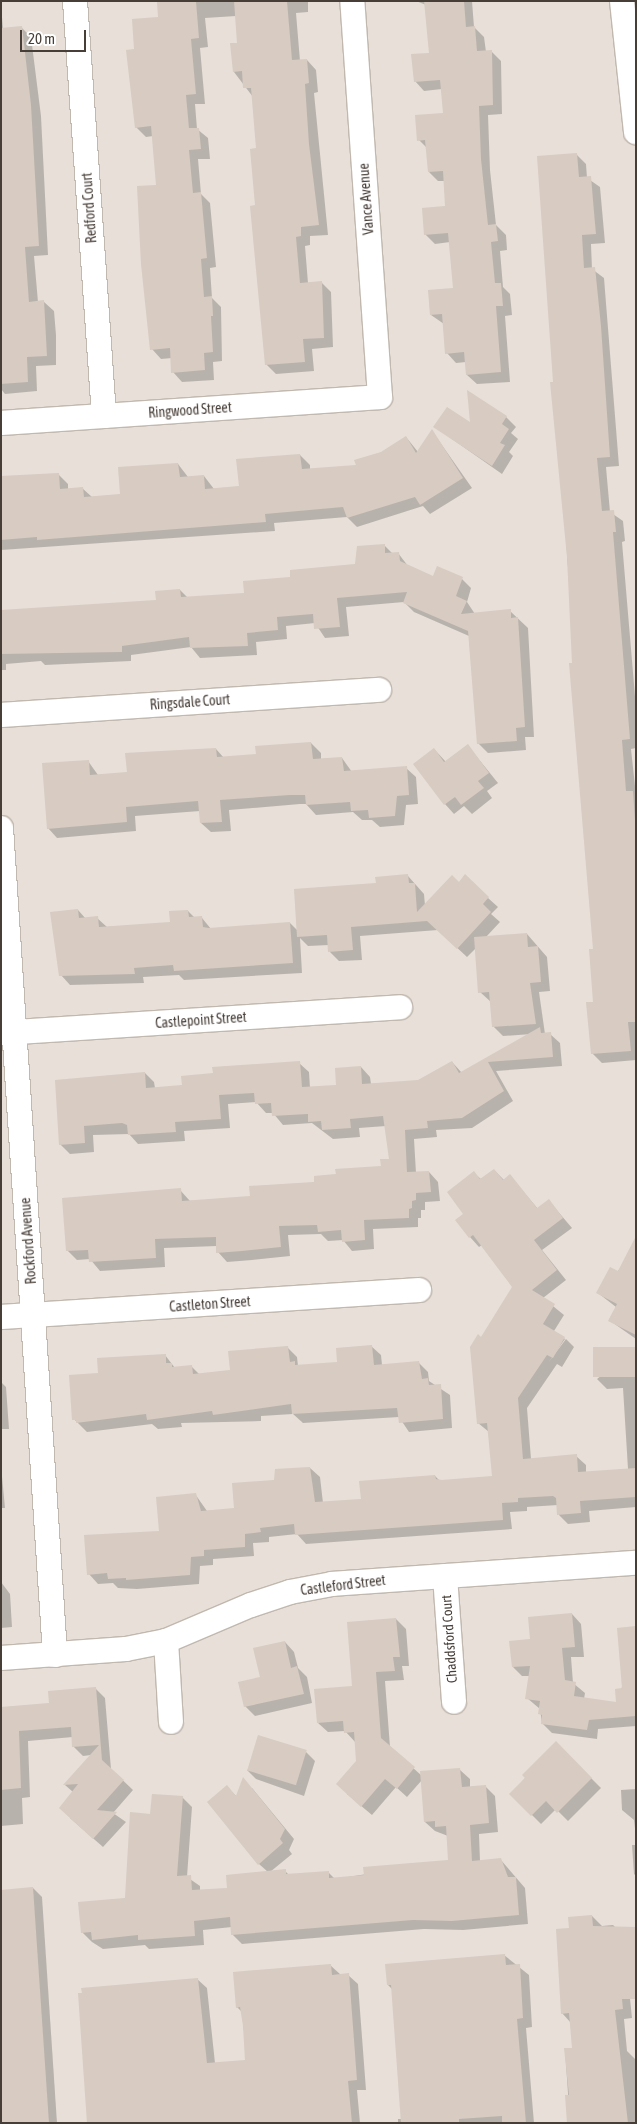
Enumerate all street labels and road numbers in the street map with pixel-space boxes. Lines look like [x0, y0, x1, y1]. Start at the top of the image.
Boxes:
street label: Vance Avenue [355, 163, 377, 235]
street label: Redford Court [78, 172, 100, 244]
street label: Ringwood Street [148, 399, 232, 421]
street label: Ringsdale Court [149, 691, 231, 713]
street label: Castlepoint Street [155, 1008, 247, 1032]
street label: Rockford Avenue [17, 1197, 39, 1285]
street label: Castleton Street [169, 1293, 251, 1315]
street label: Castleford Street [300, 1571, 386, 1599]
street label: Chaddsford Court [438, 1594, 460, 1684]

